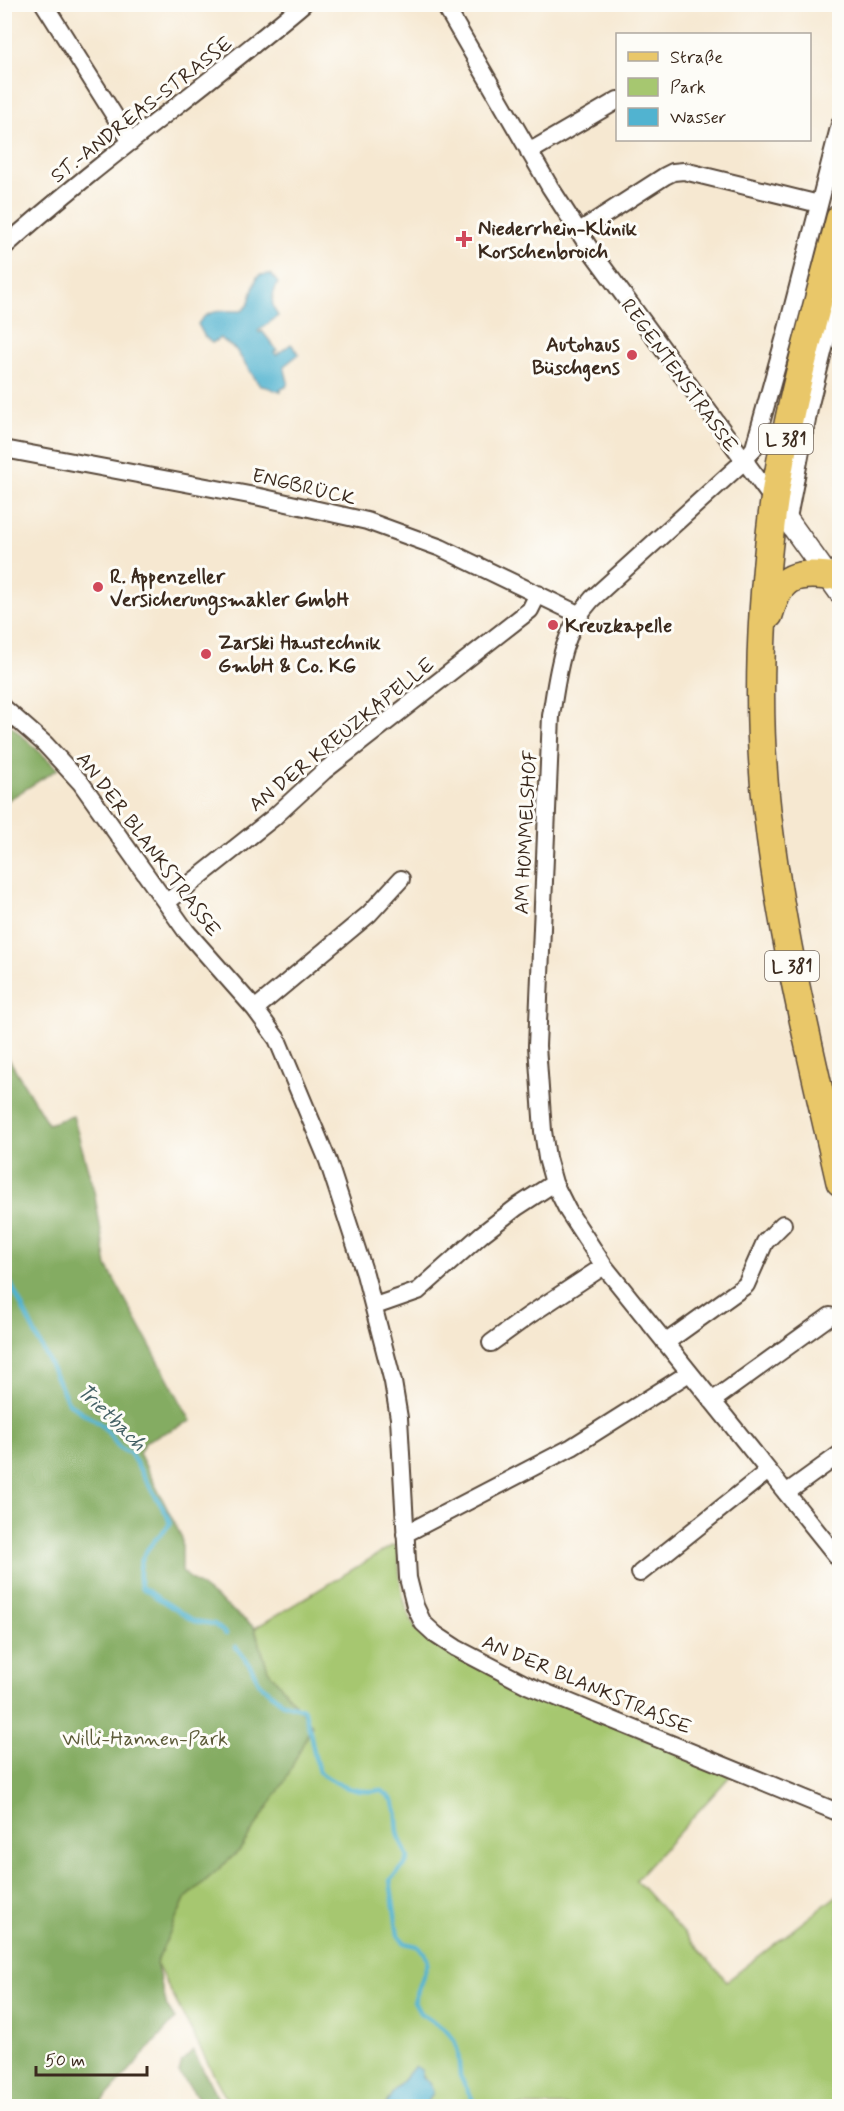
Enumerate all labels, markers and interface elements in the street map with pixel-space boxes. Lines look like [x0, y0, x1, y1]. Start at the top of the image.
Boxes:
street label: ST.-ANDREAS-STRASSE [45, 31, 239, 190]
legend [616, 33, 811, 141]
text: Straße [670, 46, 723, 70]
text: Park [670, 76, 706, 100]
text: Wasser [670, 106, 727, 130]
place label: Niederrhein-Klinik Korschenbroich [478, 216, 638, 266]
marker: Niederrhein-Klinik Korschenbroich [455, 230, 473, 248]
street label: REGENTENSTRASSE [614, 294, 744, 458]
place label: Autohaus Büschgens [532, 332, 620, 382]
marker: Autohaus Büschgens [625, 348, 639, 362]
road number: L 381 [759, 424, 813, 454]
street label: ENGBRÜCK [249, 462, 359, 513]
place label: R. Appenzeller Versicherungsmakler GmbH [110, 564, 350, 616]
marker: R. Appenzeller Versicherungsmakler GmbH [91, 580, 105, 594]
place label: Kreuzkapelle [565, 613, 672, 640]
marker: Kreuzkapelle [546, 618, 560, 632]
place label: Zarski Haustechnik GmbH & Co. KG [218, 630, 381, 680]
marker: Zarski Haustechnik GmbH & Co. KG [199, 647, 213, 661]
street label: AN DER KREUZKAPELLE [243, 652, 440, 819]
street label: AN DER BLANKSTRASSE [69, 747, 226, 943]
street label: AM HOMMELSHOF [509, 749, 544, 915]
road number: L 381 [765, 951, 819, 981]
water label: Trietbach [71, 1378, 152, 1458]
street label: AN DER BLANKSTRASSE [478, 1629, 695, 1742]
park label: Willi-Hannen-Park [62, 1726, 228, 1753]
scale bar [36, 2039, 147, 2077]
text: 50 m [45, 2049, 85, 2073]

